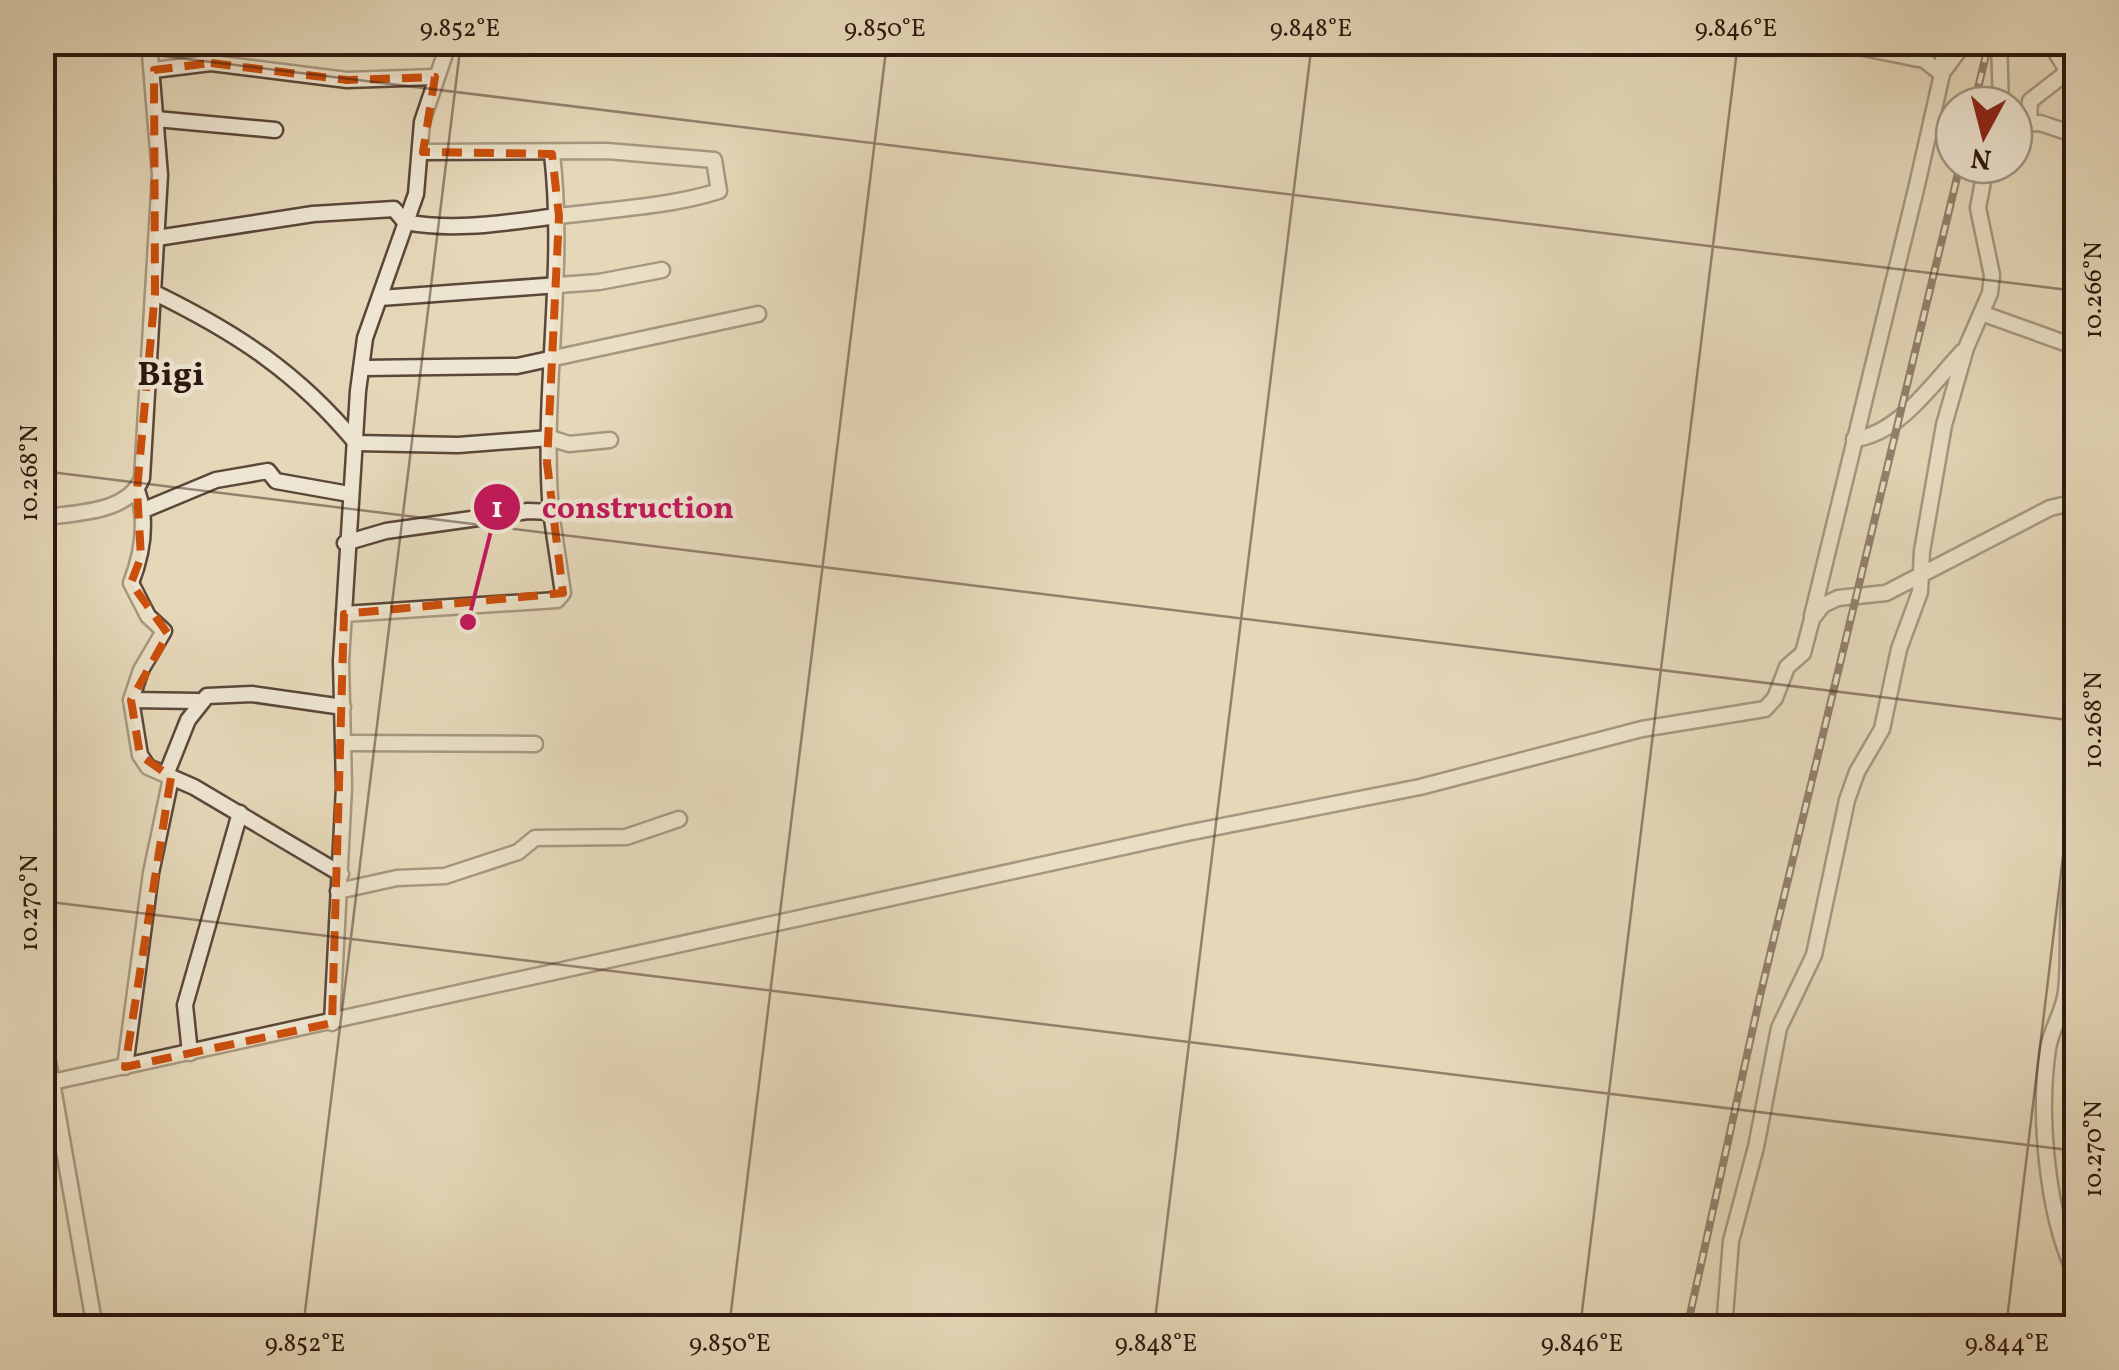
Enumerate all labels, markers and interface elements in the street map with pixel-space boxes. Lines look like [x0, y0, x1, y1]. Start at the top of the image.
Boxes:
text: 9.852°E [420, 12, 500, 47]
text: 9.850°E [844, 12, 926, 47]
text: 9.848°E [1270, 12, 1352, 47]
text: 9.846°E [1695, 12, 1777, 47]
north arrow [1934, 85, 2034, 185]
text: N [1969, 137, 1994, 178]
text: 10.266°N [2077, 241, 2112, 339]
district label: Bigi [137, 352, 205, 400]
text: 10.268°N [13, 424, 48, 522]
callout: construction [472, 476, 755, 538]
text: 1 [491, 488, 503, 530]
text: construction [542, 488, 734, 532]
text: 10.268°N [2077, 671, 2112, 769]
text: 10.270°N [13, 855, 48, 951]
text: 10.270°N [2077, 1101, 2112, 1197]
text: 9.852°E [265, 1327, 345, 1362]
text: 9.850°E [689, 1327, 771, 1362]
text: 9.848°E [1115, 1327, 1197, 1362]
text: 9.846°E [1541, 1327, 1623, 1362]
text: 9.844°E [1965, 1327, 2049, 1362]

